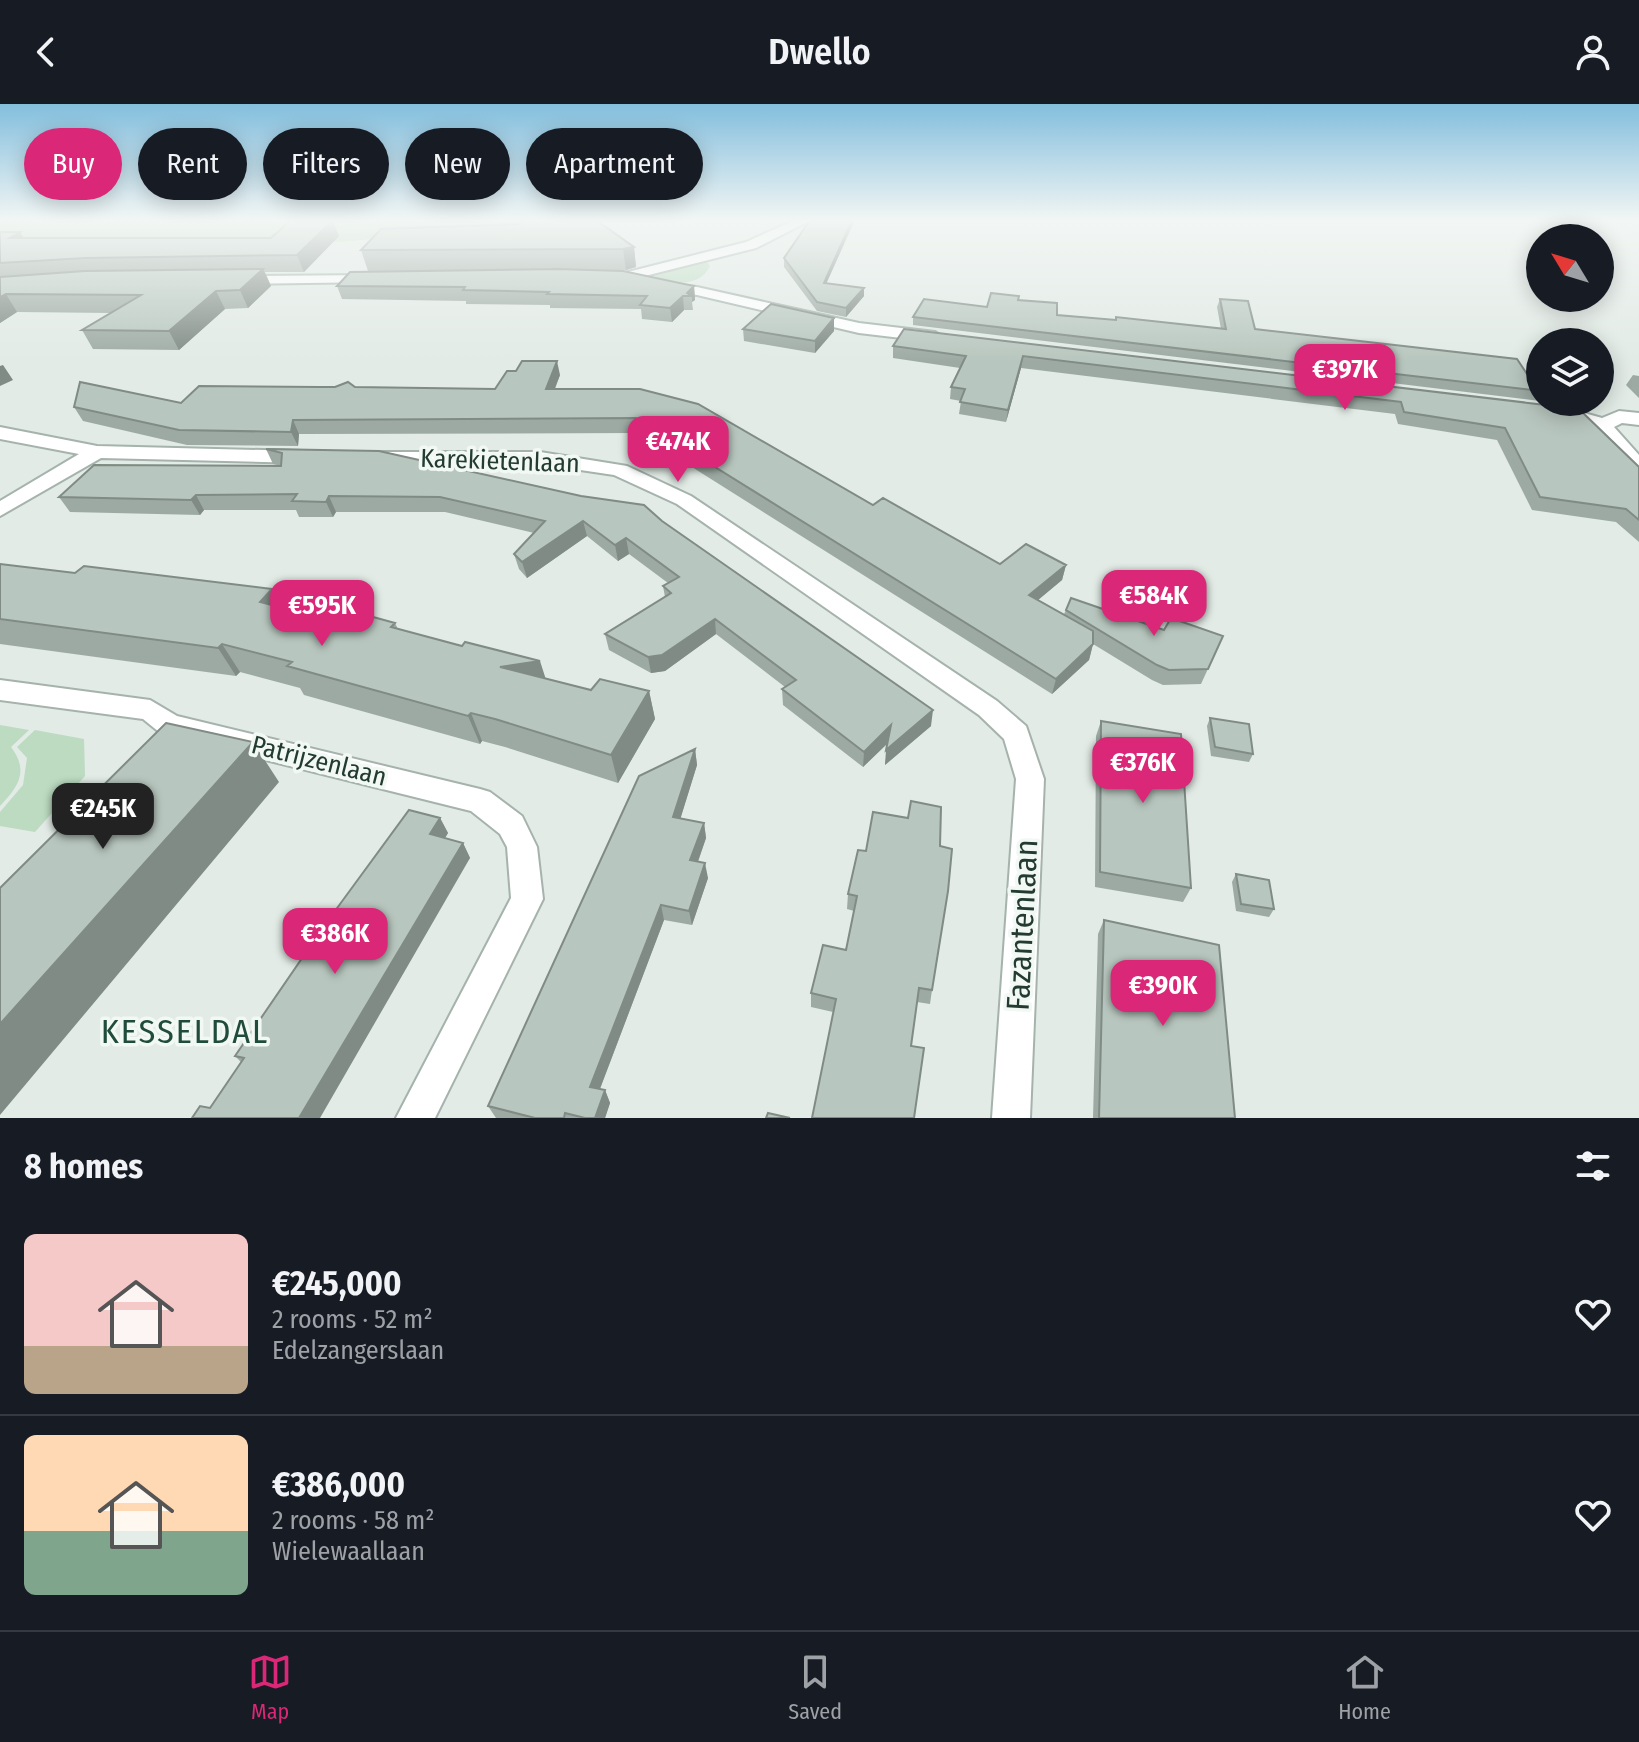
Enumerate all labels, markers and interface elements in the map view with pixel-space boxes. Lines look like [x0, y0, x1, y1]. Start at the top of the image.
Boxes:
icon: back [24, 30, 68, 74]
text: Dwello [768, 30, 871, 74]
icon: person [1571, 30, 1615, 74]
chip: Buy [24, 128, 122, 200]
chip: Rent [138, 128, 247, 200]
chip: Filters [263, 128, 389, 200]
chip: New [405, 128, 510, 200]
chip: Apartment [526, 128, 703, 200]
north arrow [1526, 224, 1614, 312]
map controls [1526, 224, 1614, 416]
button: layers [1526, 328, 1614, 416]
pin: €397K [1289, 344, 1401, 412]
text: €397K [1312, 354, 1378, 385]
pin: €474K [622, 416, 734, 484]
text: €474K [646, 426, 710, 457]
street label: Karekietenlaan [420, 443, 580, 479]
pin: €584K [1098, 570, 1210, 638]
pin: €595K [266, 580, 378, 648]
text: €584K [1120, 580, 1188, 611]
text: €595K [288, 590, 356, 621]
street label: Patrijzenlaan [248, 729, 390, 793]
pin: €376K [1087, 737, 1199, 805]
text: €376K [1110, 747, 1176, 778]
pin: €245K [47, 783, 159, 851]
text: €245K [70, 793, 136, 824]
street label: Fazantenlaan [999, 838, 1045, 1012]
pin: €386K [279, 908, 391, 976]
text: €386K [301, 918, 369, 949]
pin: €390K [1107, 960, 1219, 1028]
text: €390K [1129, 970, 1197, 1001]
district label: KESSELDAL [101, 1011, 269, 1052]
icon: filters [1571, 1144, 1615, 1188]
text: 8 homes [24, 1146, 143, 1187]
text: €245,000 [272, 1263, 402, 1304]
icon: home [88, 1266, 184, 1362]
icon: heart [1571, 1292, 1615, 1336]
text: 2 rooms · 52 m² [272, 1304, 433, 1335]
text: Edelzangerslaan [272, 1335, 444, 1366]
text: €386,000 [272, 1464, 405, 1505]
icon: home [88, 1467, 184, 1563]
icon: heart [1571, 1493, 1615, 1537]
text: 2 rooms · 58 m² [272, 1505, 434, 1536]
text: Wielewaallaan [272, 1536, 425, 1567]
tab: Map [248, 1650, 292, 1725]
tab: Saved [788, 1650, 842, 1725]
tab: Home [1338, 1650, 1391, 1725]

